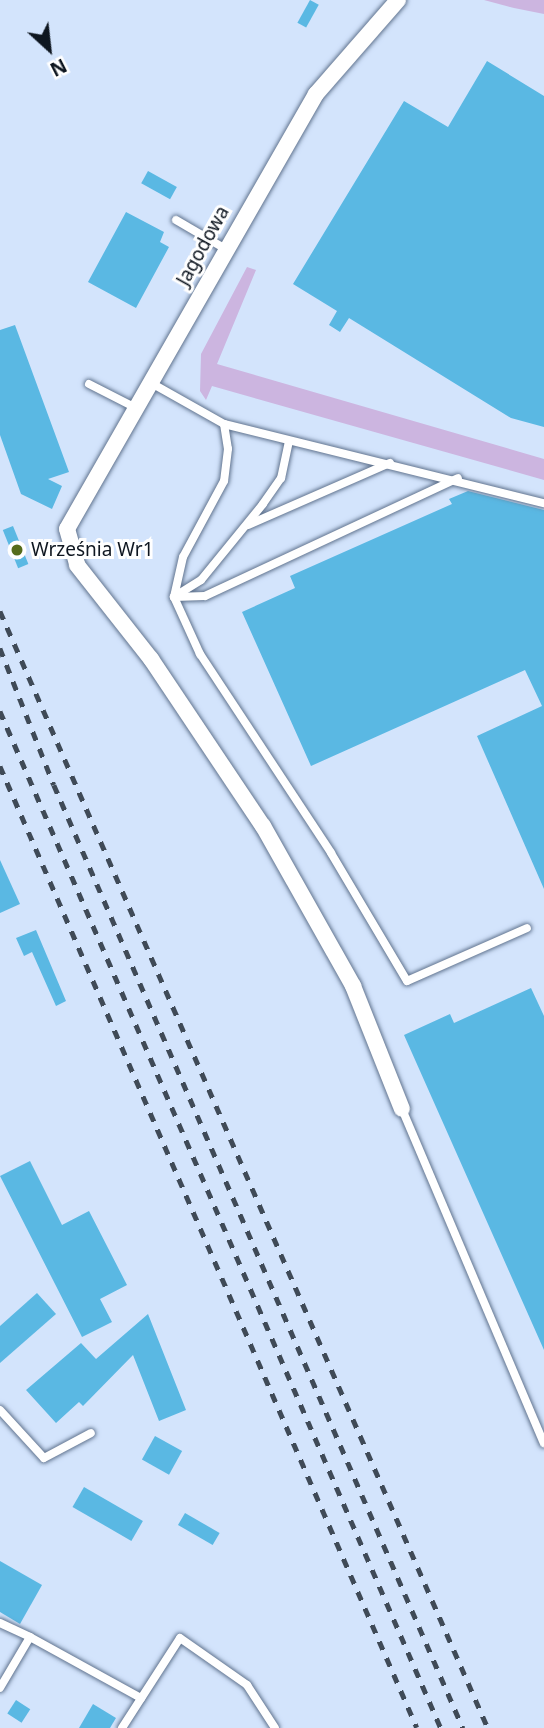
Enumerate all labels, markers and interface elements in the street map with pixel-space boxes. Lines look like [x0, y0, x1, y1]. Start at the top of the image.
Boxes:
north arrow [14, 14, 84, 84]
text: N [46, 53, 71, 83]
street label: Jagodowa [172, 202, 234, 290]
place label: Września Wr1 [31, 539, 154, 561]
marker: Września Wr1 [9, 542, 25, 558]

